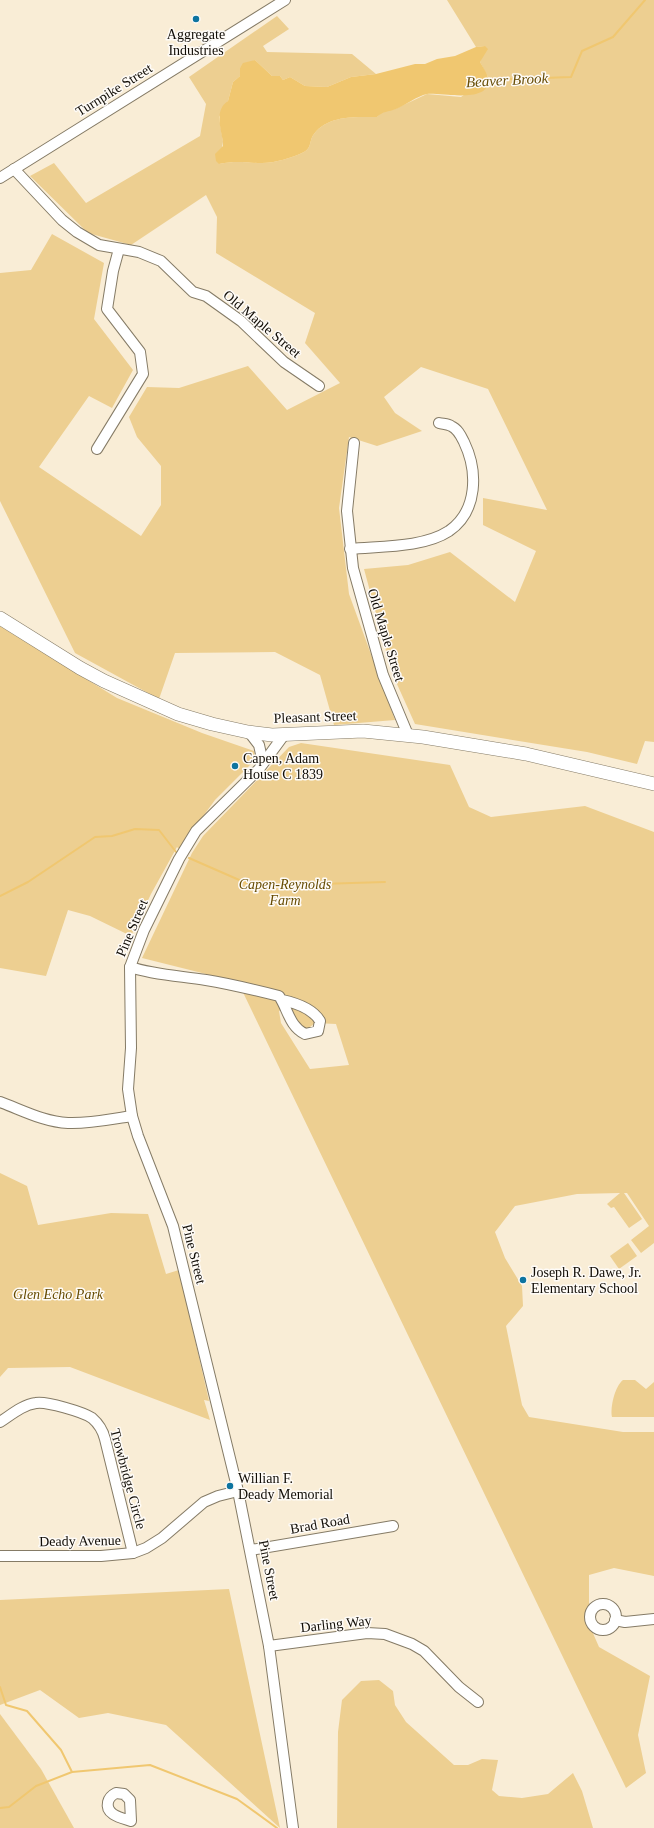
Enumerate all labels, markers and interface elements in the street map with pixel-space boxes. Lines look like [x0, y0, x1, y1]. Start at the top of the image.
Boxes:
marker: Aggregate Industries [191, 14, 201, 24]
place label: Aggregate Industries [167, 27, 225, 58]
street label: Turnpike Street [73, 61, 155, 119]
water label: Beaver Brook [465, 70, 549, 90]
street label: Old Maple Street [220, 287, 304, 361]
street label: Old Maple Street [365, 587, 407, 683]
street label: Pleasant Street [273, 708, 357, 726]
place label: Capen, Adam House C 1839 [243, 751, 323, 782]
marker: Capen, Adam House C 1839 [230, 761, 240, 771]
park label: Capen-Reynolds Farm [239, 877, 332, 908]
street label: Pine Street [113, 897, 151, 959]
street label: Pine Street [179, 1223, 209, 1286]
place label: Joseph R. Dawe, Jr. Elementary School [531, 1265, 641, 1296]
marker: Joseph R. Dawe, Jr. Elementary School [518, 1275, 528, 1285]
park label: Glen Echo Park [13, 1287, 104, 1302]
street label: Trowbridge Circle [107, 1427, 149, 1531]
place label: Willian F. Deady Memorial [238, 1471, 333, 1502]
marker: Willian F. Deady Memorial [225, 1481, 235, 1491]
street label: Brad Road [289, 1511, 351, 1537]
street label: Deady Avenue [39, 1533, 121, 1549]
street label: Pine Street [256, 1539, 282, 1602]
street label: Darling Way [300, 1613, 372, 1635]

